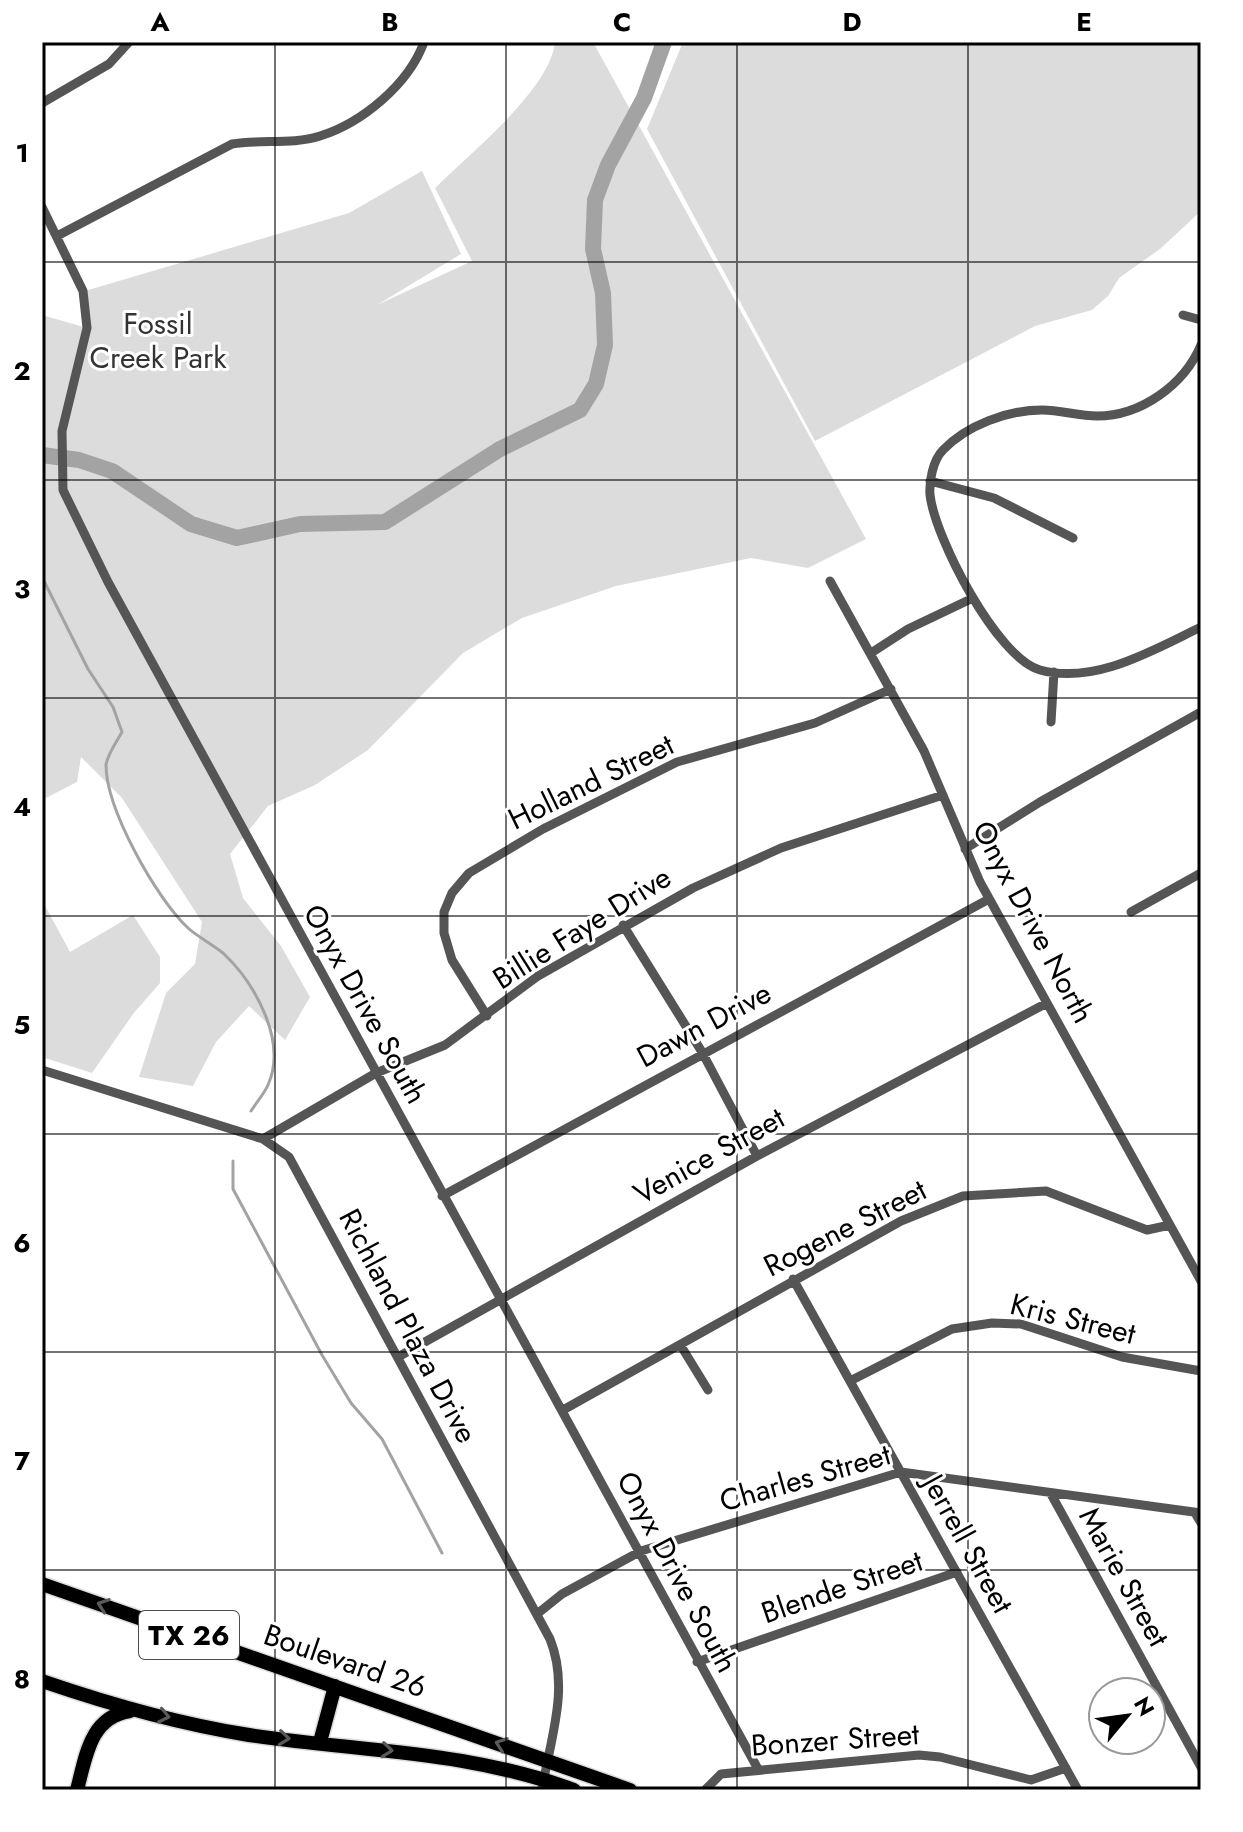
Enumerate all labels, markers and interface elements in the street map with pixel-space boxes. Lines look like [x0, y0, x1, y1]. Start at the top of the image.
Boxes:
text: A [149, 3, 170, 41]
text: B [381, 3, 399, 41]
text: C [613, 3, 631, 41]
text: D [842, 3, 862, 41]
text: E [1076, 3, 1092, 41]
text: 1 [15, 134, 29, 172]
park label: Fossil Creek Park [90, 302, 227, 379]
text: 2 [13, 352, 31, 390]
text: 3 [14, 570, 30, 608]
street label: Holland Street [501, 723, 682, 840]
text: 4 [13, 788, 31, 826]
street label: Onyx Drive North [962, 813, 1105, 1031]
street label: Billie Faye Drive [484, 856, 679, 1000]
street label: Onyx Drive South [293, 896, 438, 1111]
street label: Dawn Drive [629, 971, 779, 1078]
text: 5 [14, 1006, 30, 1044]
street label: Venice Street [625, 1096, 793, 1215]
street label: Rogene Street [756, 1168, 934, 1287]
street label: Richland Plaza Drive [329, 1201, 488, 1450]
text: 6 [13, 1224, 31, 1262]
street label: Kris Street [1006, 1282, 1141, 1355]
street label: Charles Street [714, 1432, 896, 1522]
text: 7 [14, 1442, 30, 1480]
street label: Jerrell Street [911, 1463, 1025, 1622]
street label: Onyx Drive South [606, 1464, 749, 1680]
street label: Marie Street [1069, 1499, 1181, 1655]
street label: Blende Street [755, 1539, 929, 1634]
one-way arrow [97, 1599, 111, 1615]
road number: TX 26 [139, 1611, 239, 1659]
street label: Boulevard 26 [258, 1613, 432, 1708]
text: 8 [14, 1660, 30, 1698]
north arrow [1087, 1676, 1167, 1756]
text: N [1126, 1691, 1163, 1722]
one-way arrow [157, 1707, 170, 1724]
street label: Bonzer Street [749, 1712, 921, 1767]
one-way arrow [278, 1730, 291, 1747]
one-way arrow [495, 1737, 509, 1753]
one-way arrow [381, 1741, 394, 1758]

